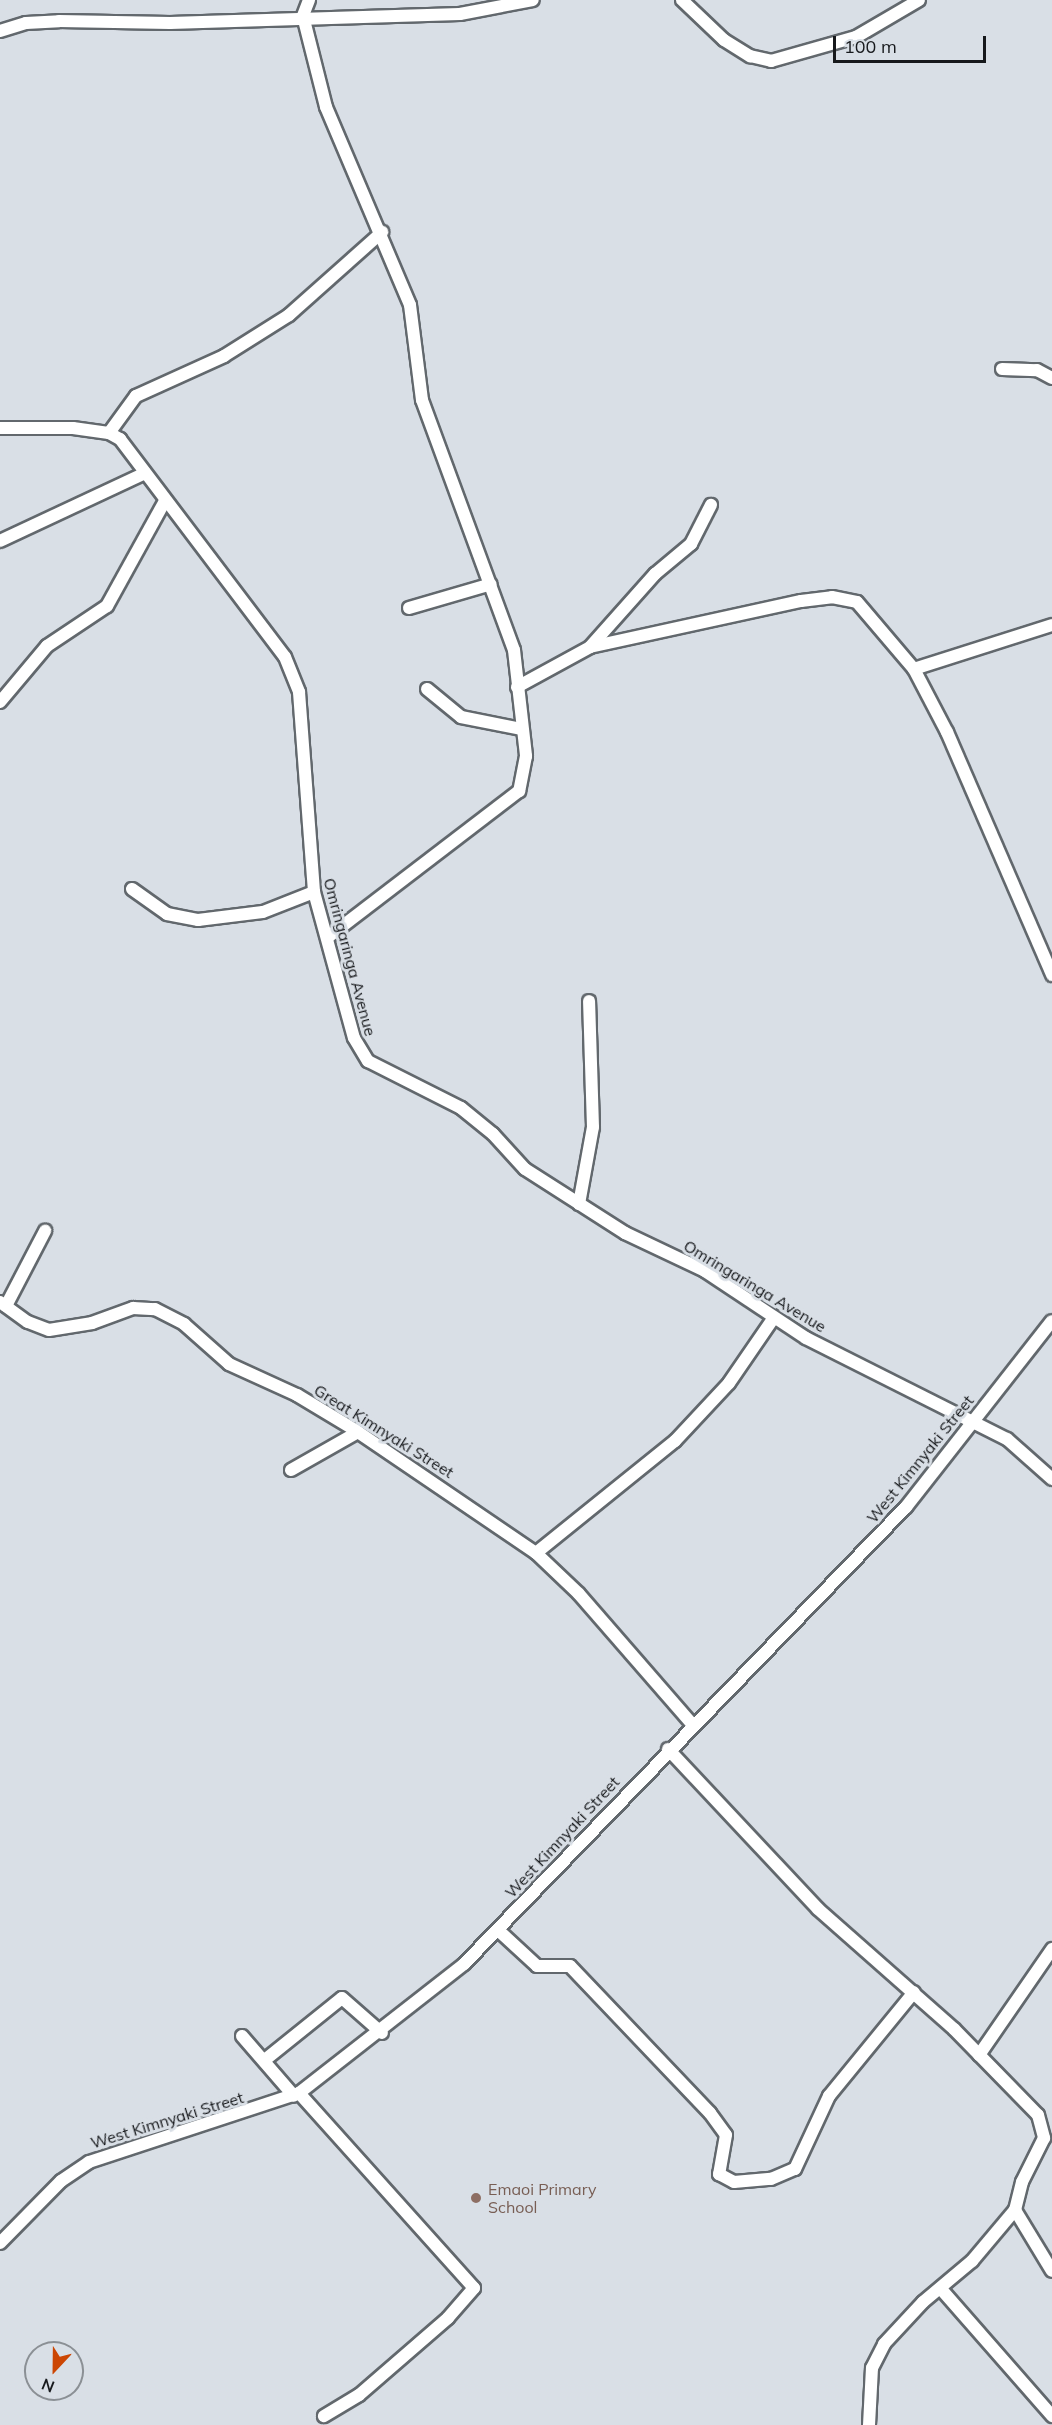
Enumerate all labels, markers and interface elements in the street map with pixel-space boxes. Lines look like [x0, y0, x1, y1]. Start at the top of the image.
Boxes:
scale bar [836, 24, 989, 62]
text: 100 m [844, 35, 897, 58]
street label: Omringaringa Avenue [320, 876, 380, 1038]
street label: Omringaringa Avenue [680, 1236, 830, 1336]
street label: Great Kimnyaki Street [311, 1380, 457, 1482]
street label: West Kimnyaki Street [863, 1391, 977, 1527]
street label: West Kimnyaki Street [501, 1772, 623, 1902]
street label: West Kimnyaki Street [88, 2088, 246, 2152]
place label: Emaoi Primary School [488, 2179, 596, 2217]
marker: Emaoi Primary School [469, 2191, 483, 2205]
north arrow [24, 2341, 84, 2401]
text: N [39, 2374, 57, 2397]

